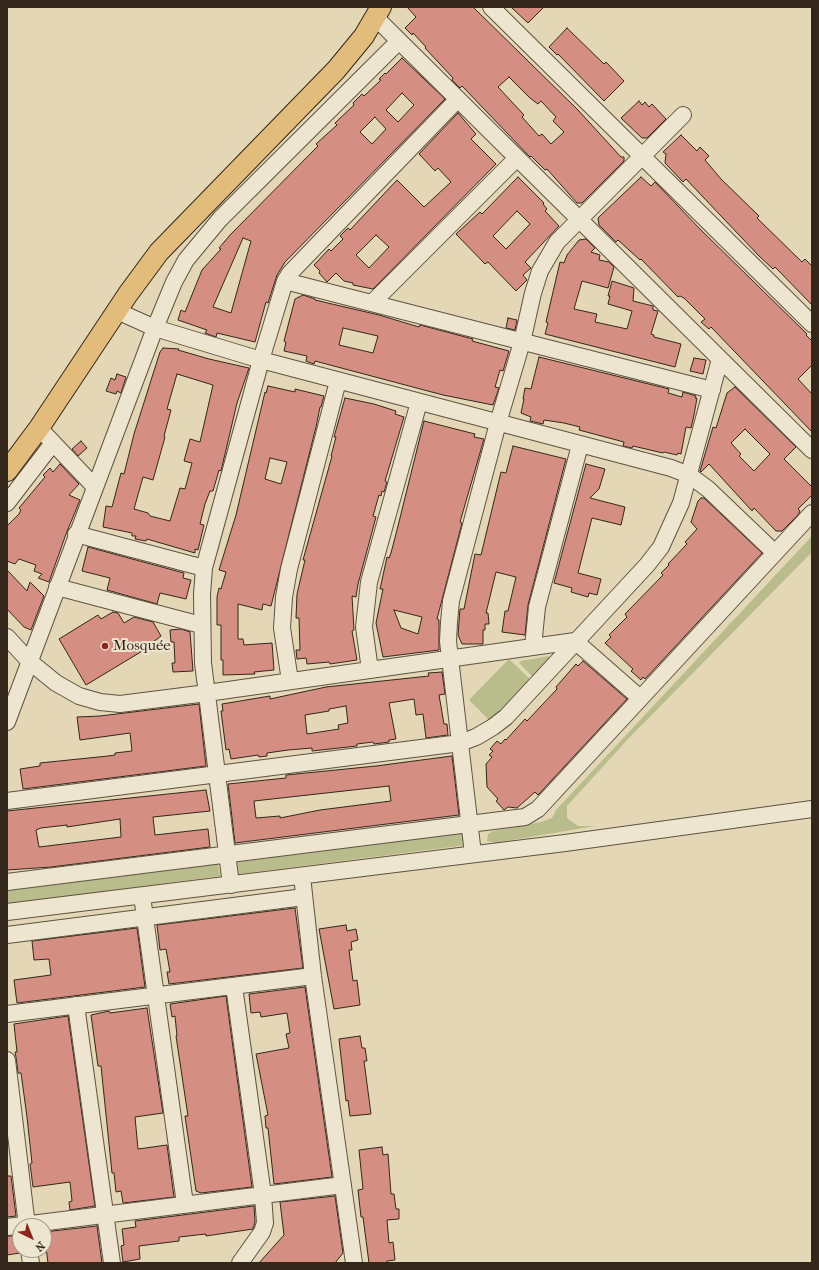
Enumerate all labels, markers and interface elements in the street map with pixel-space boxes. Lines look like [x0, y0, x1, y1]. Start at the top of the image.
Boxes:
place label: Mosquée [113, 637, 171, 655]
marker: Mosquée [100, 641, 110, 651]
north arrow [12, 1218, 52, 1258]
text: N [32, 1239, 47, 1254]

